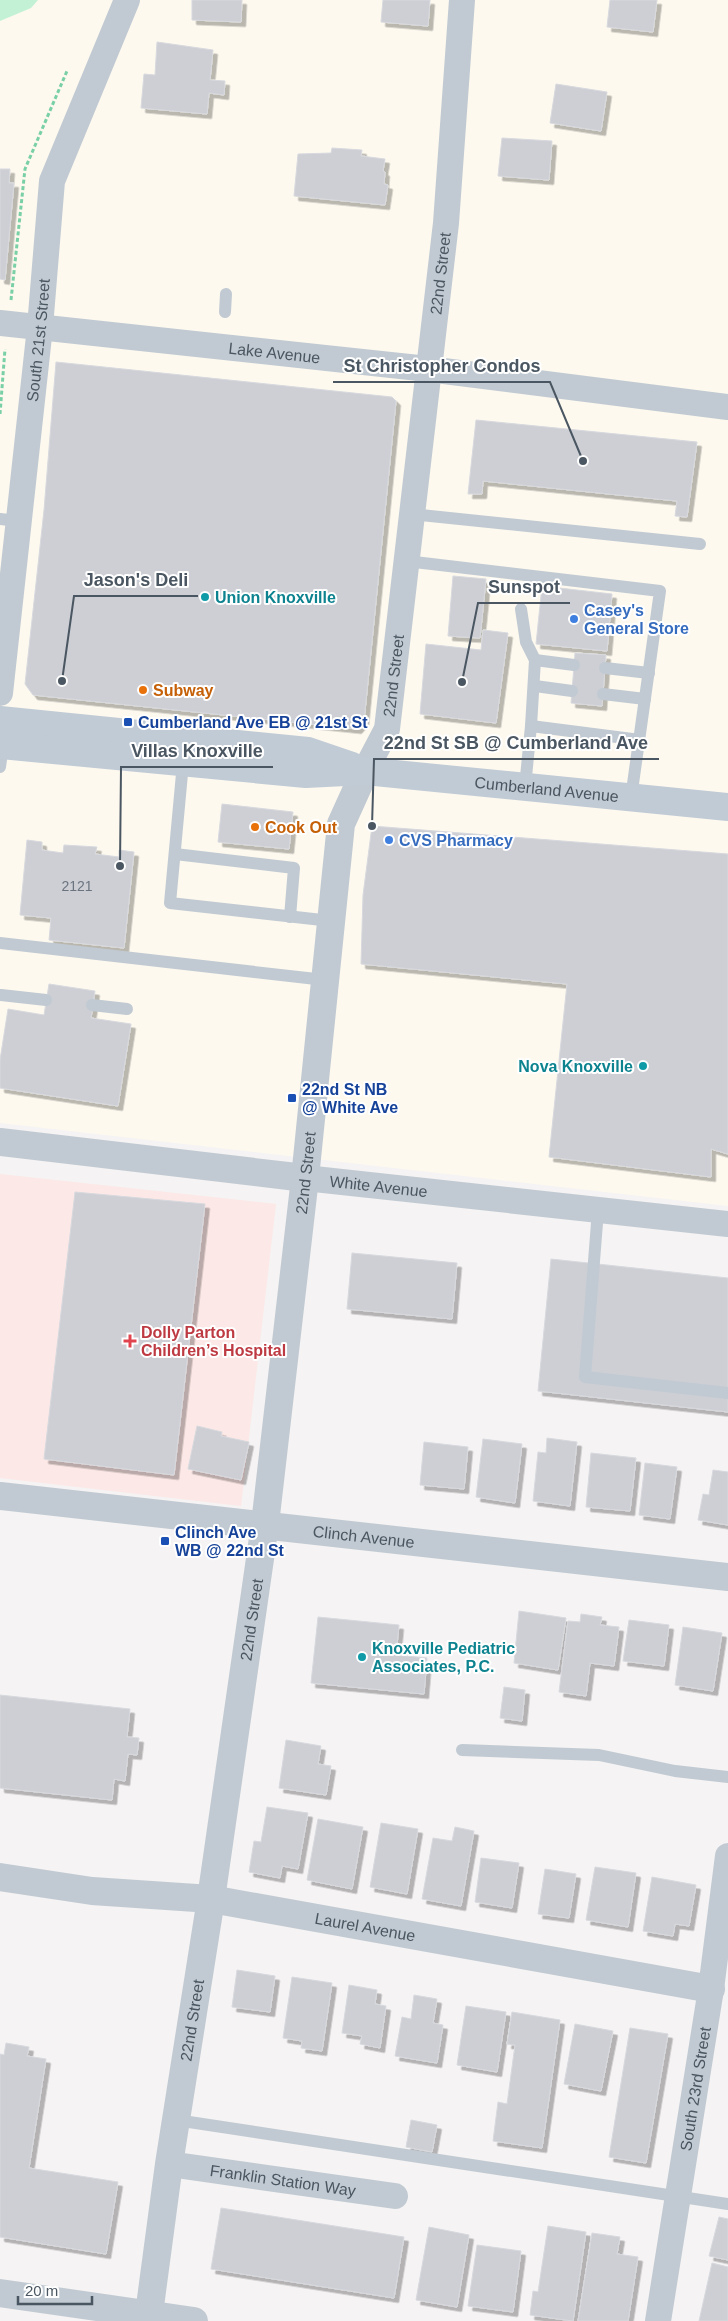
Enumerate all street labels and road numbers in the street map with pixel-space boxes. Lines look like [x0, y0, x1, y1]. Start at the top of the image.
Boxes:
street label: 22nd Street [427, 231, 454, 316]
street label: South 21st Street [24, 277, 53, 403]
street label: Lake Avenue [228, 340, 321, 366]
street label: 22nd Street [380, 633, 407, 718]
street label: Cumberland Avenue [474, 774, 620, 805]
street label: 22nd Street [293, 1130, 319, 1215]
street label: White Avenue [329, 1173, 428, 1200]
street label: Clinch Avenue [312, 1523, 415, 1551]
street label: 22nd Street [237, 1577, 266, 1662]
street label: Laurel Avenue [313, 1910, 417, 1945]
street label: 22nd Street [177, 1978, 207, 2062]
street label: South 23rd Street [677, 2025, 714, 2152]
street label: Franklin Station Way [209, 2162, 357, 2199]

